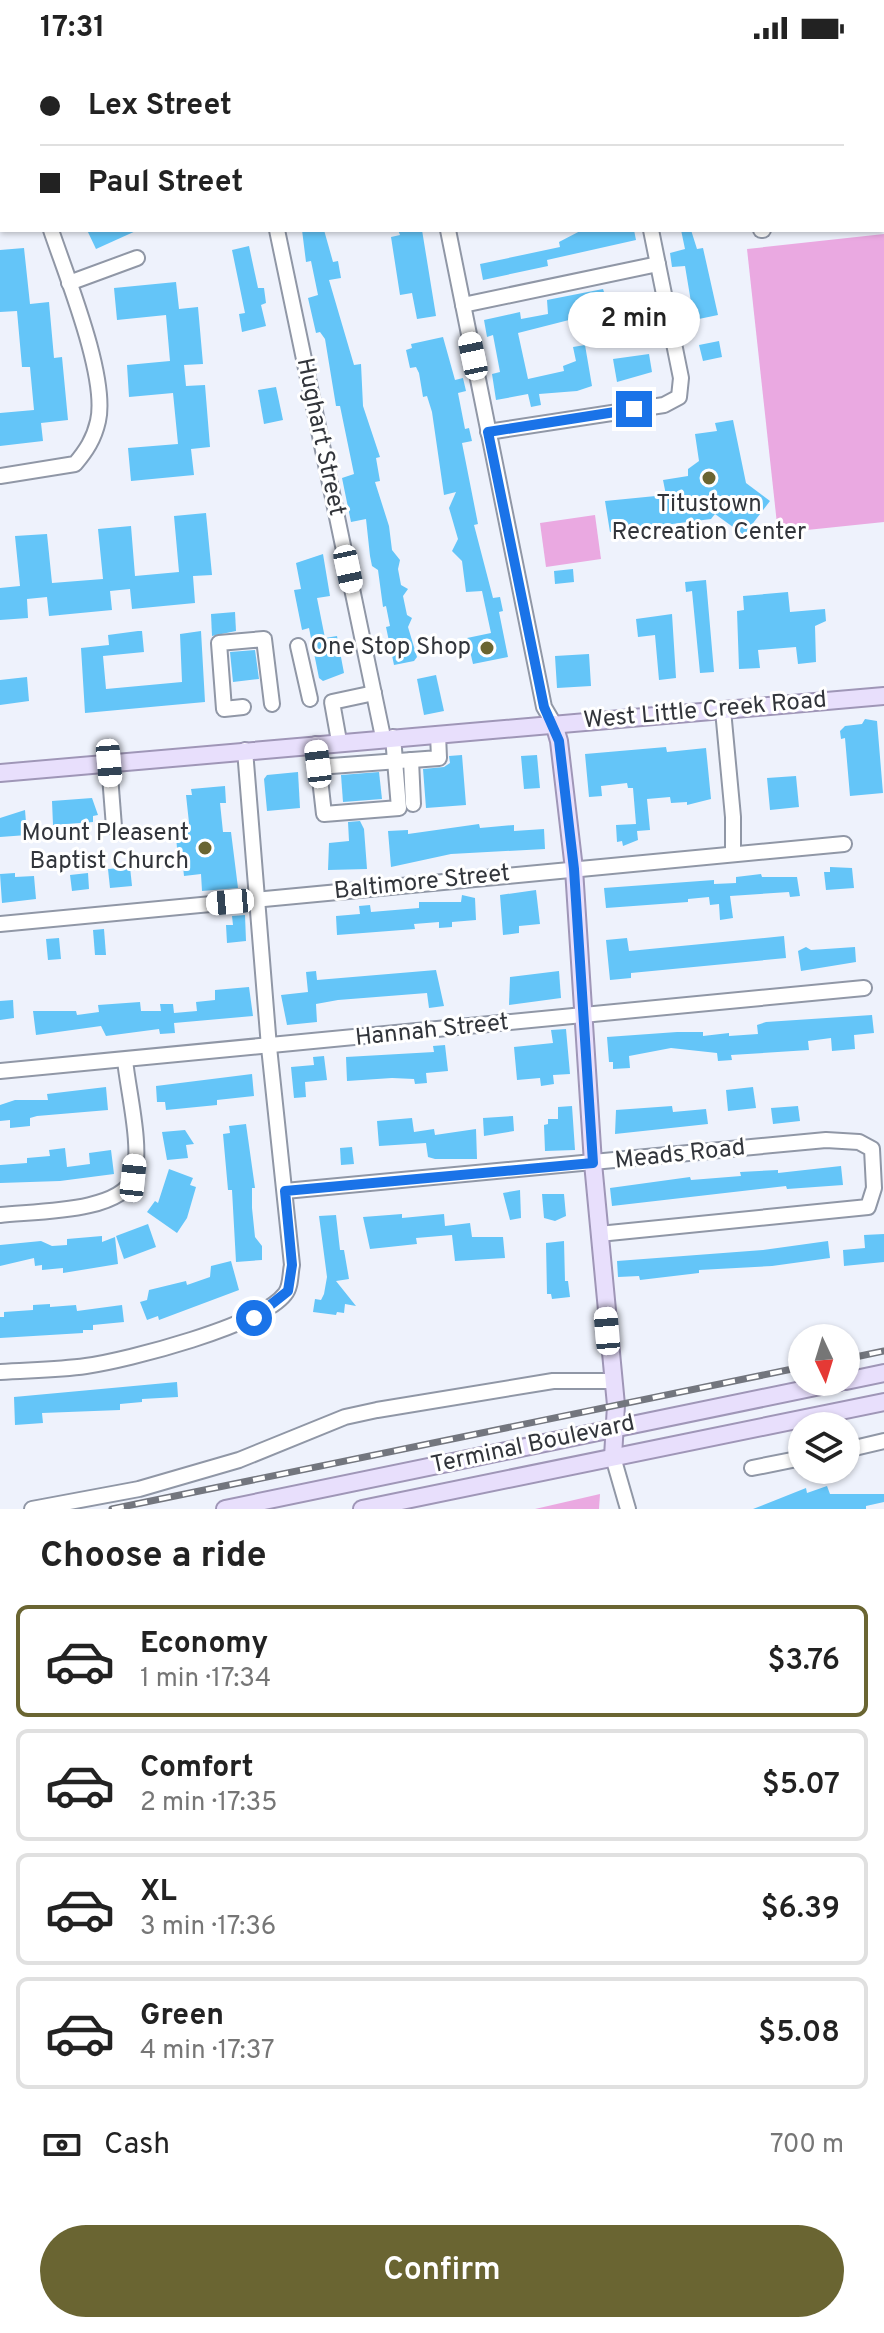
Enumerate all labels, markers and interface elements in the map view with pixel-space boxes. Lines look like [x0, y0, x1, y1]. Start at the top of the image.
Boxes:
text: 17:31 [40, 10, 105, 47]
text: Lex Street [88, 88, 232, 125]
text: Paul Street [88, 165, 243, 202]
callout: 2 min [568, 293, 700, 349]
text: 2 min [600, 303, 668, 336]
car [456, 330, 490, 382]
street label: Hughart Street [289, 355, 351, 519]
route end [616, 391, 652, 427]
marker: Titustown Recreation Center [700, 469, 718, 487]
place label: Titustown Recreation Center [612, 490, 806, 548]
car [331, 543, 365, 595]
place label: One Stop Shop [310, 633, 471, 663]
marker: One Stop Shop [478, 639, 496, 657]
street label: West Little Creek Road [582, 685, 828, 737]
car [95, 738, 123, 788]
car [303, 739, 333, 789]
place label: Mount Pleasent Baptist Church [22, 819, 189, 877]
marker: Mount Pleasent Baptist Church [196, 839, 214, 857]
street label: Baltimore Street [332, 859, 512, 907]
car [205, 888, 255, 916]
street label: Hannah Street [354, 1008, 510, 1054]
street label: Meads Road [613, 1133, 747, 1177]
car [119, 1153, 147, 1203]
route start [236, 1300, 272, 1336]
car [593, 1306, 621, 1356]
north arrow [788, 1324, 860, 1396]
map controls [788, 1324, 860, 1484]
street label: Terminal Boulevard [428, 1409, 638, 1481]
button: layers [788, 1412, 860, 1484]
text: Choose a ride [40, 1534, 266, 1580]
icon: car [44, 1625, 116, 1697]
text: Economy [140, 1626, 268, 1663]
text: $3.76 [767, 1643, 840, 1680]
text: 1 min · 17:34 [140, 1663, 271, 1696]
icon: car [44, 1749, 116, 1821]
text: Comfort [140, 1750, 253, 1787]
text: $5.07 [762, 1767, 840, 1804]
text: 2 min · 17:35 [140, 1787, 277, 1820]
icon: car [44, 1873, 116, 1945]
text: XL [140, 1874, 177, 1911]
text: $6.39 [761, 1891, 840, 1928]
text: 3 min · 17:36 [140, 1911, 276, 1944]
icon: car [44, 1997, 116, 2069]
text: Green [140, 1998, 224, 2035]
text: $5.08 [758, 2015, 840, 2052]
text: 4 min · 17:37 [140, 2035, 275, 2068]
icon: cash [40, 2123, 84, 2167]
text: Cash [104, 2127, 170, 2164]
text: 700 m [770, 2129, 844, 2162]
button: Confirm [40, 2225, 844, 2317]

